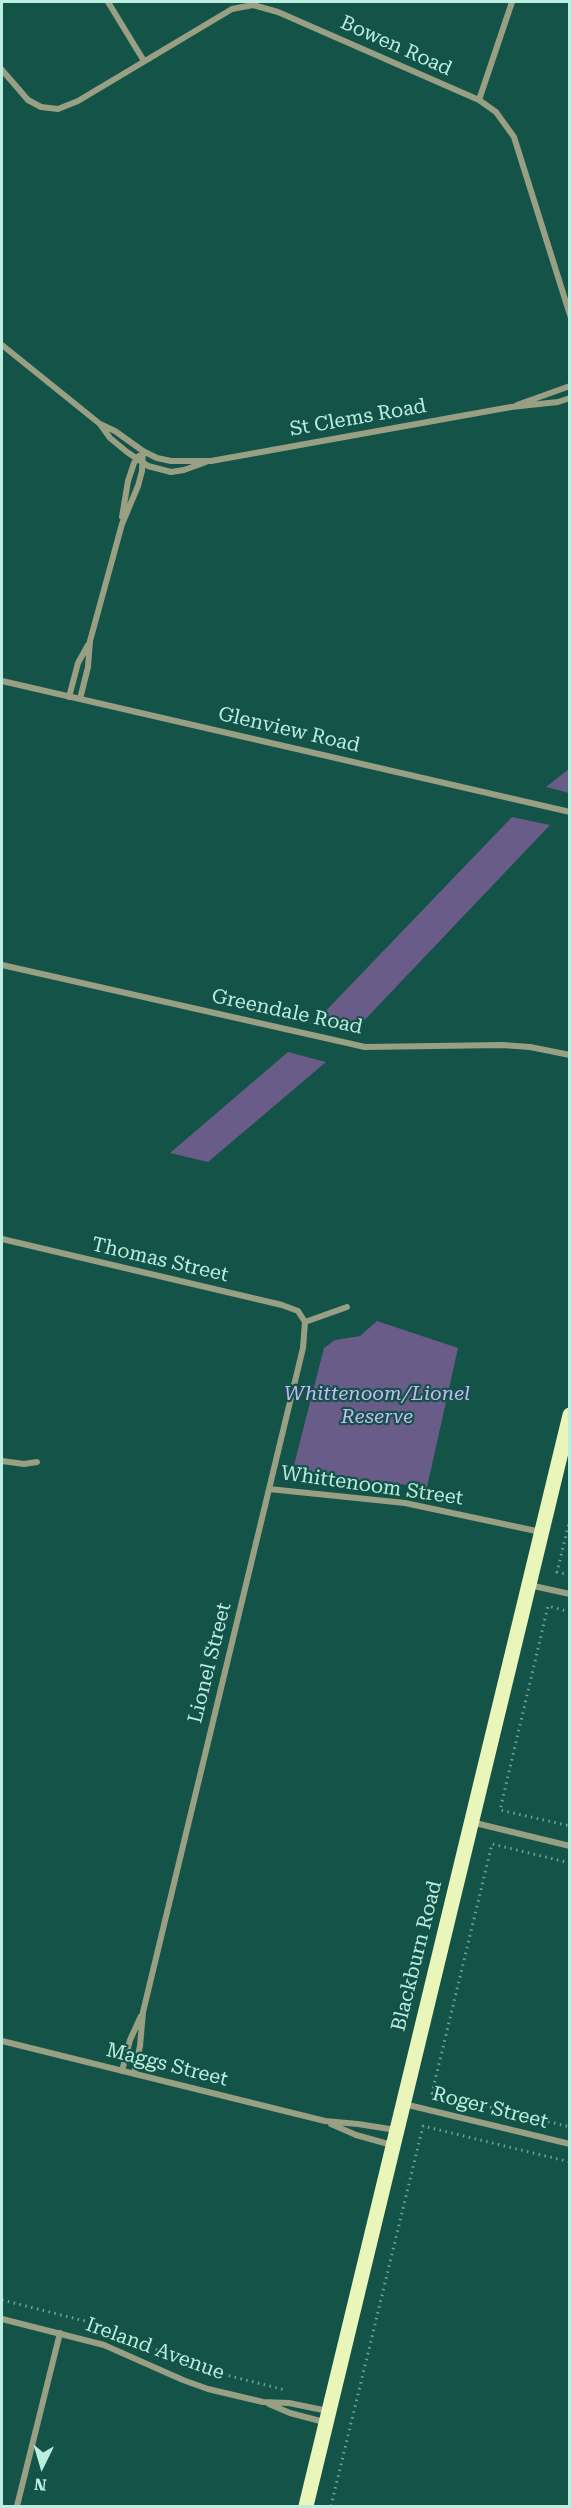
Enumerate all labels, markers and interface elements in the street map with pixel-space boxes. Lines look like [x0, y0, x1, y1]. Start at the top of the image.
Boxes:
street label: Bowen Road [336, 11, 456, 81]
street label: St Clems Road [288, 394, 428, 442]
street label: Glenview Road [216, 702, 362, 758]
street label: Greendale Road [209, 984, 365, 1040]
street label: Thomas Street [89, 1233, 231, 1287]
park label: Whittenoom/Lionel Reserve [284, 1382, 470, 1429]
street label: Whittenoom Street [279, 1461, 465, 1511]
street label: Lionel Street [183, 1600, 237, 1726]
street label: Blackburn Road [387, 1878, 447, 2034]
street label: Maggs Street [104, 2038, 230, 2092]
street label: Roger Street [430, 2082, 550, 2134]
street label: Ireland Avenue [82, 2313, 228, 2385]
north arrow [12, 2436, 72, 2496]
text: N [33, 2474, 47, 2494]

